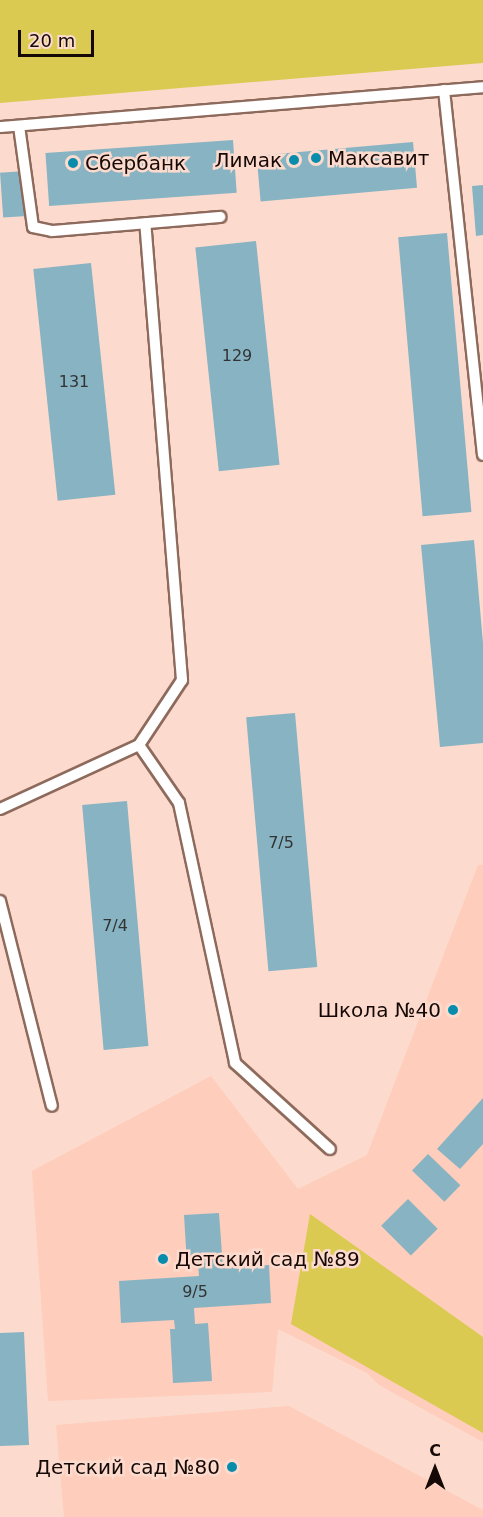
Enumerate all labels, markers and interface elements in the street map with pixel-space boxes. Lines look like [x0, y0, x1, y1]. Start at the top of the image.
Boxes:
scale bar [21, 18, 98, 56]
text: 20 m [29, 30, 75, 51]
place label: Максавит [328, 146, 429, 170]
place label: Лимак [215, 148, 282, 172]
place label: Сбербанк [85, 151, 186, 175]
marker: Максавит [309, 151, 323, 165]
marker: Лимак [287, 153, 301, 167]
marker: Сбербанк [66, 156, 80, 170]
house number: 129 [222, 346, 252, 366]
house number: 131 [59, 372, 89, 392]
house number: 7/5 [268, 833, 294, 853]
house number: 7/4 [102, 916, 128, 936]
place label: Школа №40 [318, 998, 441, 1022]
marker: Школа №40 [446, 1003, 460, 1017]
place label: Детский сад №89 [175, 1247, 360, 1271]
marker: Детский сад №89 [156, 1252, 170, 1266]
house number: 9/5 [182, 1282, 208, 1302]
north arrow [405, 1439, 465, 1499]
text: С [429, 1441, 441, 1460]
place label: Детский сад №80 [35, 1455, 220, 1479]
marker: Детский сад №80 [225, 1460, 239, 1474]

